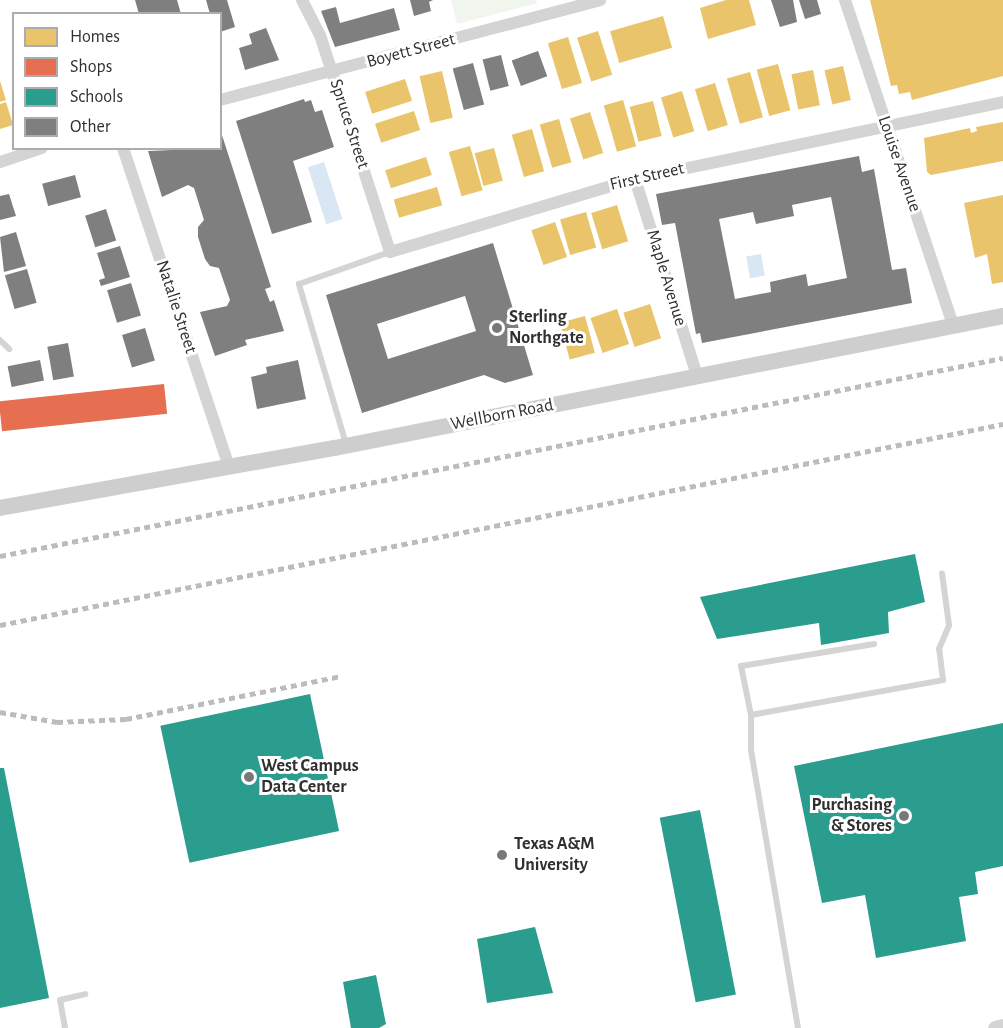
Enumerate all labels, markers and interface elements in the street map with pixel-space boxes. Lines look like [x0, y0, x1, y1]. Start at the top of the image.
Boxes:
legend [12, 12, 222, 150]
text: Homes [70, 28, 120, 46]
street label: Boyett Street [364, 29, 458, 73]
text: Shops [70, 58, 112, 76]
street label: Spruce Street [324, 76, 374, 172]
text: Schools [70, 88, 123, 106]
street label: Louise Avenue [873, 113, 925, 215]
text: Other [70, 118, 111, 136]
street label: First Street [608, 158, 686, 196]
street label: Maple Avenue [641, 227, 691, 329]
street label: Natalie Street [151, 258, 201, 356]
place label: Sterling Northgate [509, 307, 584, 350]
marker: Sterling Northgate [490, 321, 504, 335]
street label: Wellborn Road [449, 394, 555, 436]
place label: West Campus Data Center [261, 756, 359, 798]
marker: West Campus Data Center [242, 770, 256, 784]
place label: Purchasing & Stores [811, 795, 892, 838]
marker: Purchasing & Stores [897, 809, 911, 823]
place label: Texas A&M University [514, 834, 595, 876]
marker: Texas A&M University [495, 848, 509, 862]

